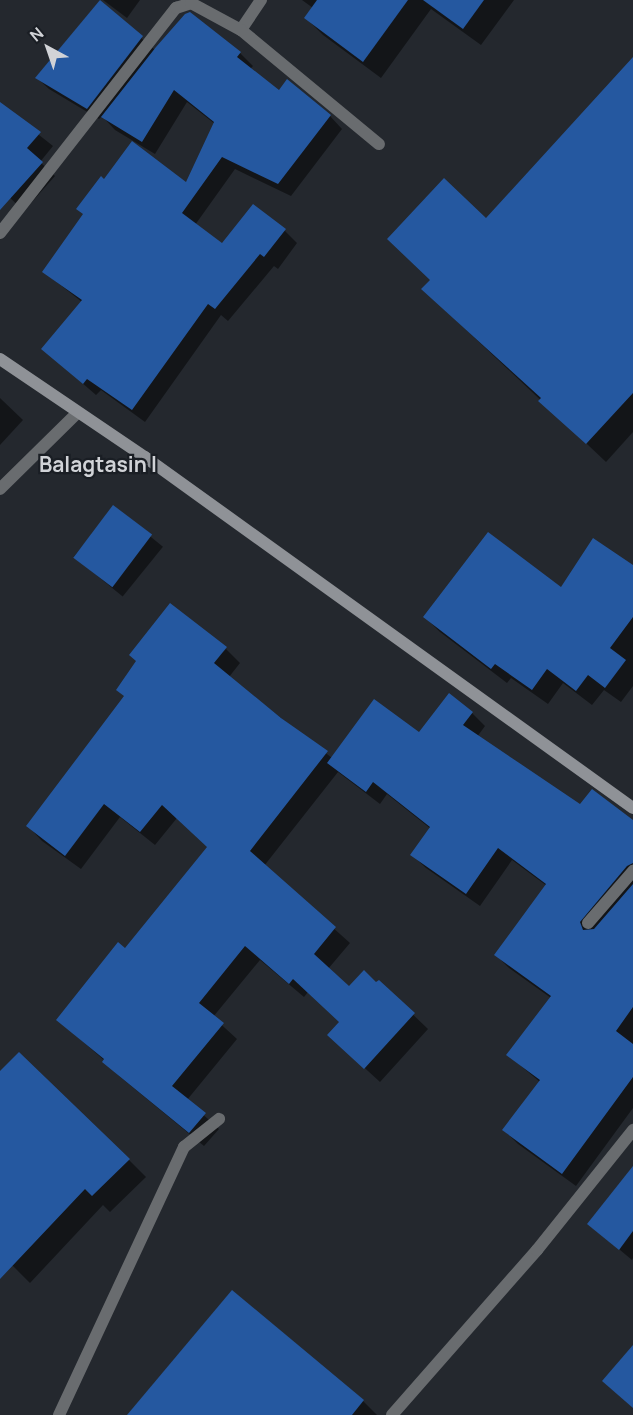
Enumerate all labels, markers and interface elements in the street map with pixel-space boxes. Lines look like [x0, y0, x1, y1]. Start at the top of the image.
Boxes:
north arrow [18, 18, 78, 78]
text: N [25, 22, 48, 46]
district label: Balagtasin I [39, 451, 157, 477]

